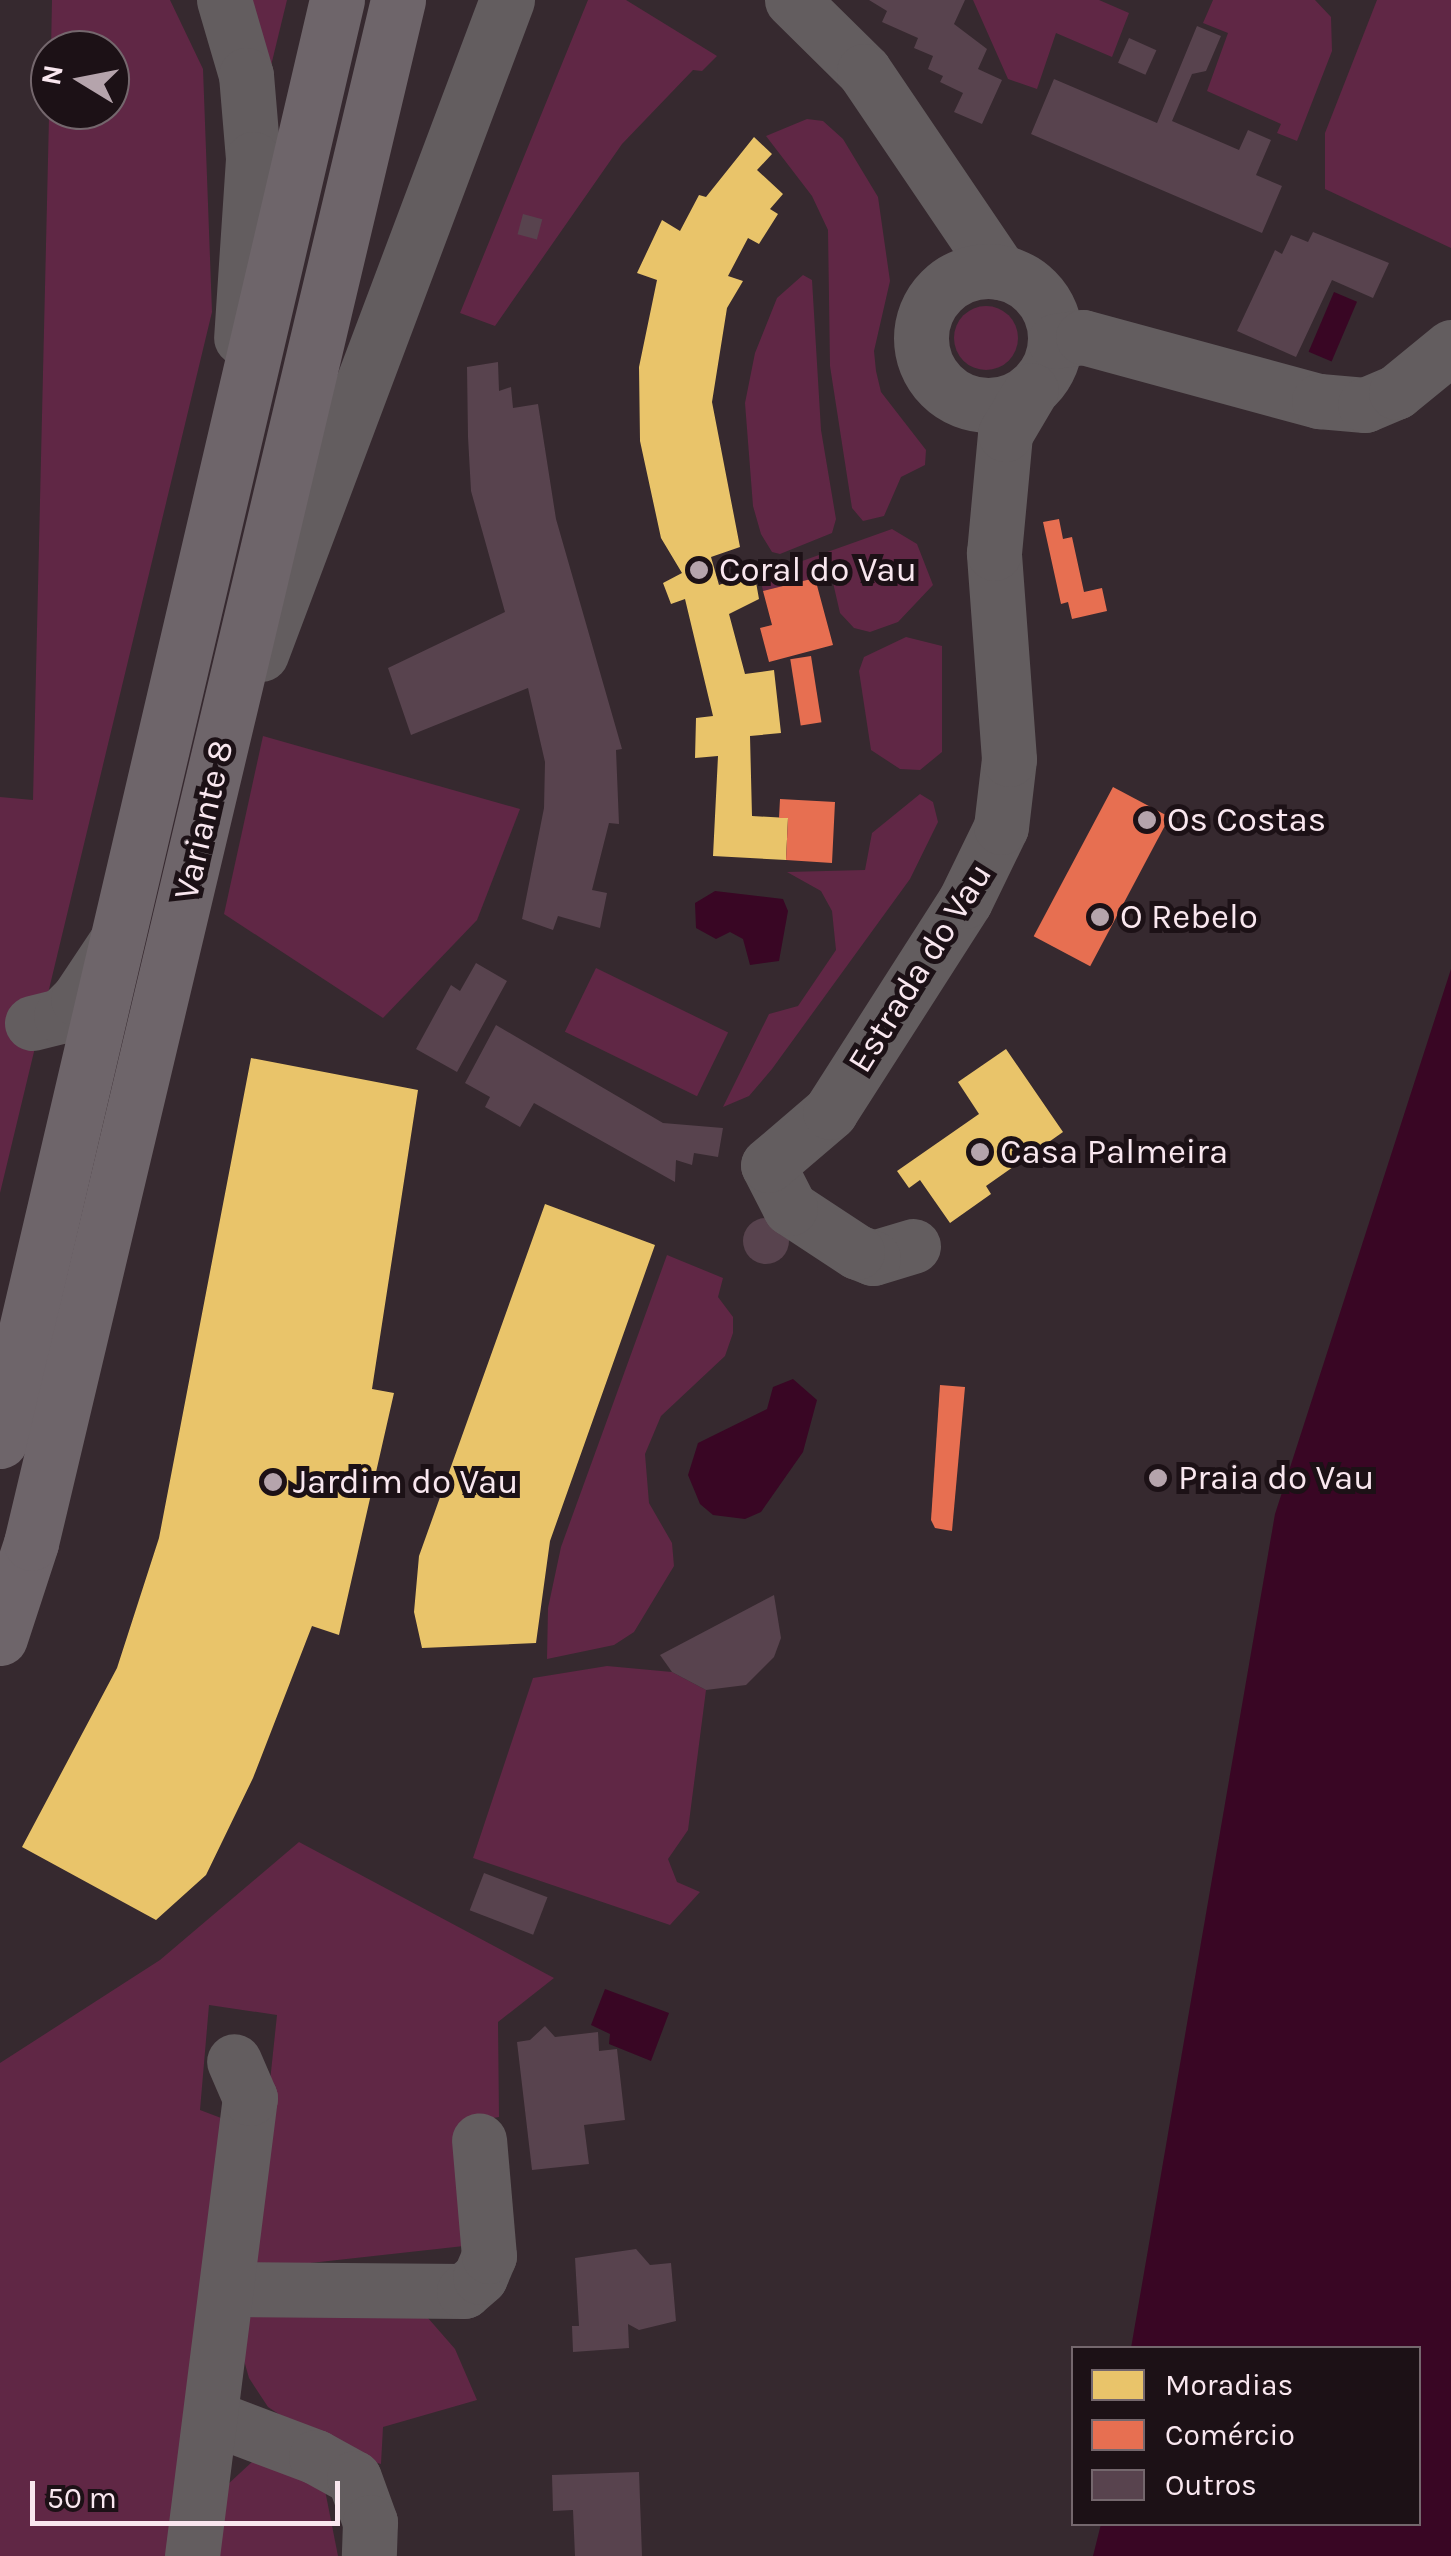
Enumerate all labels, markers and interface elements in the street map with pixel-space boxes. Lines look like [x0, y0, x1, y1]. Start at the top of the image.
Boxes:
north arrow [30, 30, 130, 130]
text: N [34, 62, 70, 88]
place label: Coral do Vau [719, 549, 917, 591]
marker: Coral do Vau [688, 559, 710, 581]
street label: Variante 8 [165, 736, 243, 904]
place label: Os Costas [1167, 799, 1326, 841]
marker: Os Costas [1136, 809, 1158, 831]
street label: Estrada do Vau [839, 856, 1001, 1080]
place label: O Rebelo [1120, 896, 1258, 938]
marker: O Rebelo [1089, 906, 1111, 928]
place label: Casa Palmeira [1000, 1131, 1228, 1173]
marker: Casa Palmeira [969, 1141, 991, 1163]
place label: Praia do Vau [1178, 1457, 1375, 1499]
place label: Jardim do Vau [293, 1461, 518, 1503]
marker: Praia do Vau [1147, 1467, 1169, 1489]
marker: Jardim do Vau [262, 1471, 284, 1493]
legend [1071, 2346, 1421, 2526]
text: Moradias [1165, 2367, 1293, 2403]
text: Comércio [1165, 2417, 1295, 2453]
scale bar [35, 2461, 345, 2523]
text: Outros [1165, 2467, 1257, 2503]
text: 50 m [47, 2480, 117, 2516]

